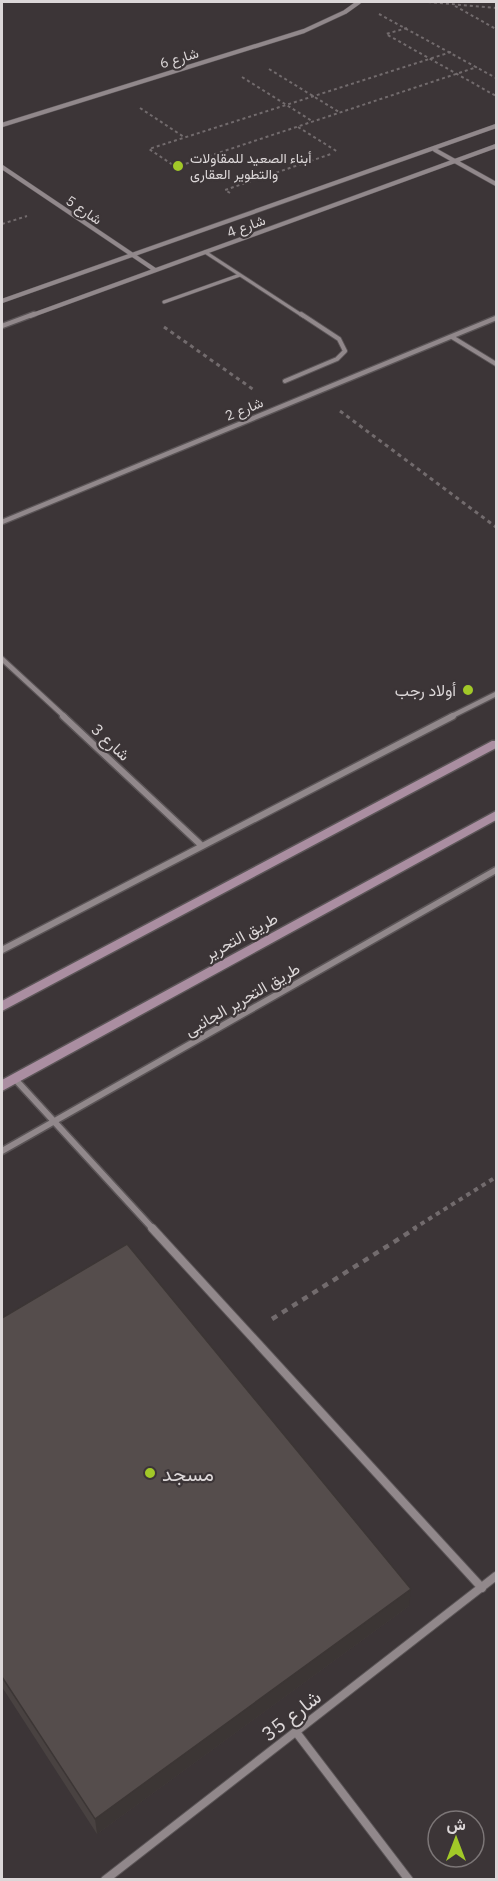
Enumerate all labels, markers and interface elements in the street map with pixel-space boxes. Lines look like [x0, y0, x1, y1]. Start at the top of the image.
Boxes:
street label: شارع 6 [157, 44, 201, 74]
place label: أبناء الصعيد للمقاولات والتطوير العقارى [190, 149, 311, 183]
marker: أبناء الصعيد للمقاولات والتطوير العقارى [171, 159, 185, 173]
street label: شارع 5 [61, 191, 106, 230]
street label: شارع 4 [224, 211, 268, 243]
street label: شارع 2 [222, 393, 267, 427]
place label: أولاد رجب [395, 680, 456, 701]
marker: أولاد رجب [461, 683, 475, 697]
street label: شارع 3 [86, 719, 134, 766]
street label: طريق التحرير [200, 908, 282, 966]
street label: طريق التحرير الجانبى [181, 958, 304, 1041]
place label: مسجد [162, 1460, 214, 1487]
marker: مسجد [143, 1466, 157, 1480]
street label: شارع 35 [256, 1683, 327, 1748]
north arrow [426, 1809, 486, 1869]
text: ش [446, 1814, 466, 1834]

